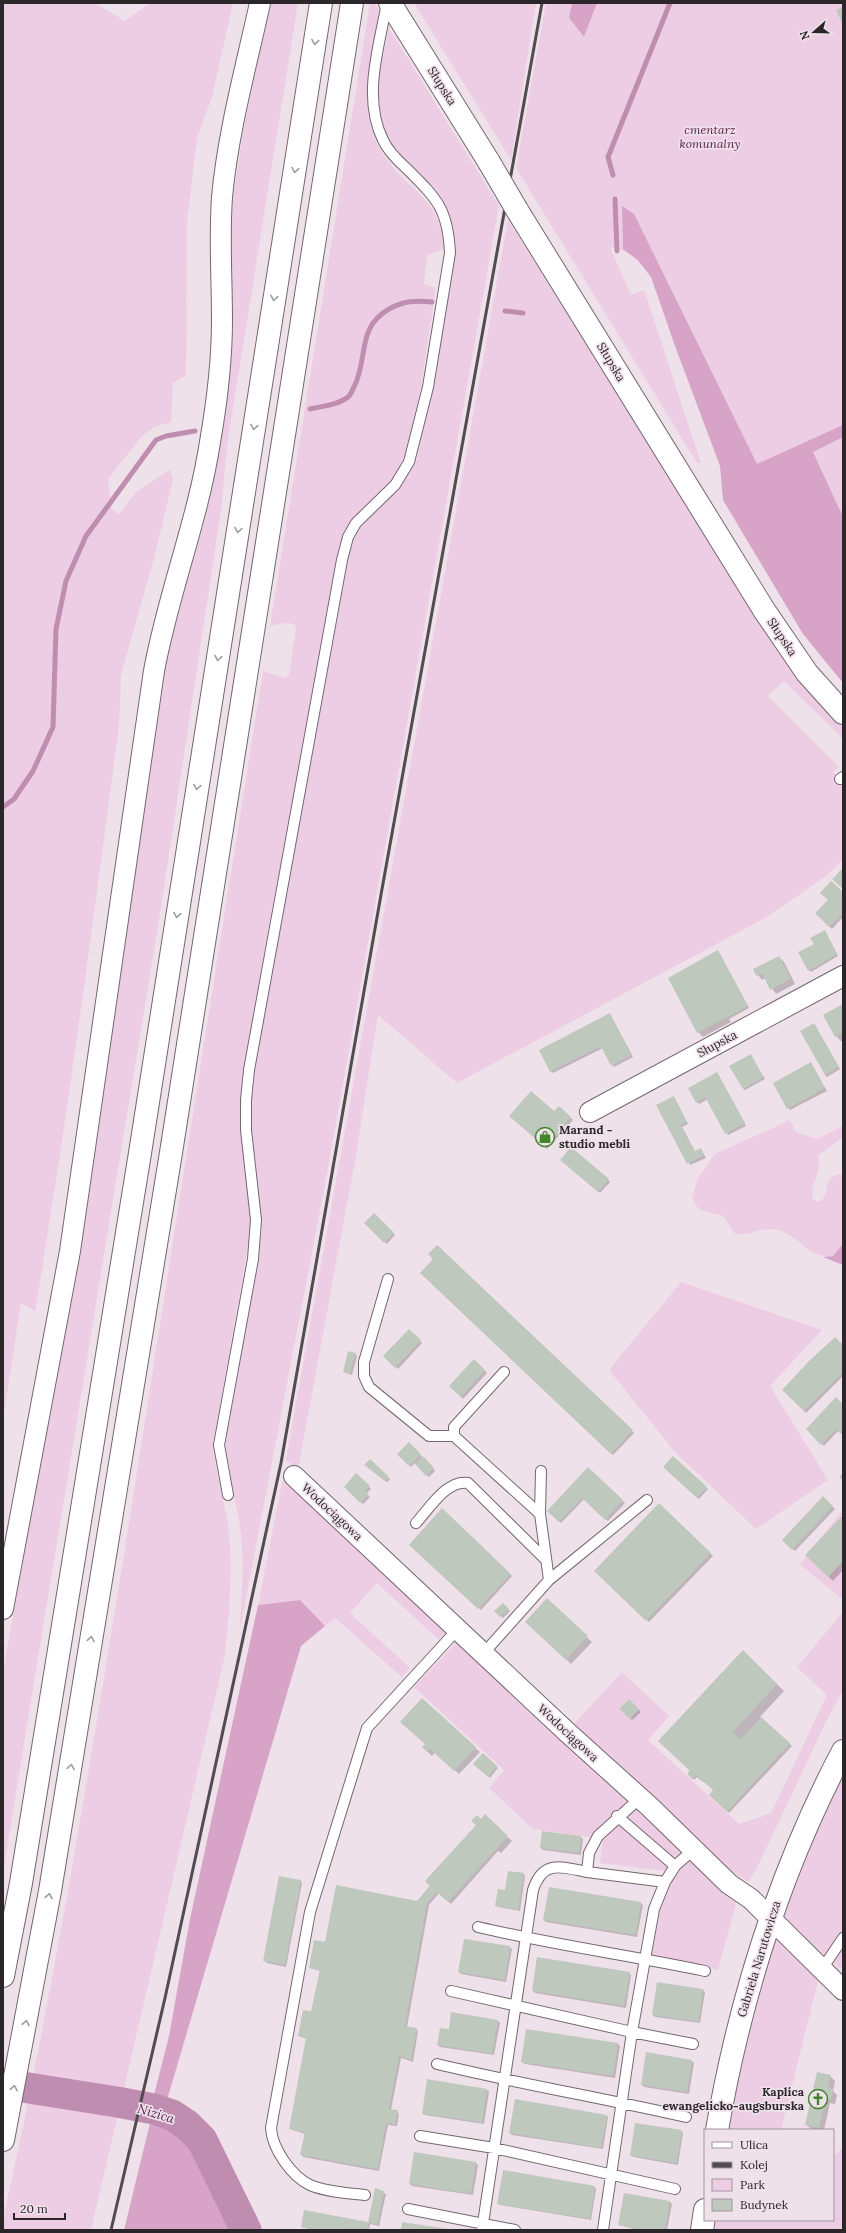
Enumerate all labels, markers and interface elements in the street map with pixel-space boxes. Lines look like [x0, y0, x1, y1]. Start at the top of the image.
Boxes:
north arrow [794, 12, 834, 52]
text: N [796, 29, 813, 42]
one-way arrow [311, 38, 320, 45]
street label: Słupska [425, 64, 460, 108]
park label: cmentarz komunalny [680, 122, 740, 151]
one-way arrow [291, 167, 300, 173]
one-way arrow [271, 295, 279, 301]
street label: Słupska [594, 339, 629, 384]
one-way arrow [250, 424, 259, 430]
one-way arrow [234, 527, 243, 533]
street label: Słupska [764, 615, 801, 659]
one-way arrow [214, 655, 223, 661]
one-way arrow [194, 783, 202, 790]
one-way arrow [173, 912, 182, 918]
street label: Słupska [694, 1027, 739, 1060]
place label: Marand - studio mebli [559, 1122, 630, 1151]
shop icon: Marand - studio mebli [534, 1126, 556, 1148]
street label: Wodociągowa [299, 1480, 366, 1544]
one-way arrow [87, 1636, 95, 1642]
street label: Wodociągowa [535, 1701, 602, 1765]
one-way arrow [66, 1764, 74, 1770]
one-way arrow [45, 1892, 53, 1899]
street label: Gabriela Narutowicza [734, 1899, 783, 2019]
one-way arrow [21, 2020, 29, 2026]
place label: Kaplica ewangelicko-augsburska [662, 2084, 805, 2113]
one-way arrow [9, 2085, 17, 2091]
church icon: Kaplica ewangelicko-augsburska [807, 2088, 829, 2110]
water label: Nizica [135, 2100, 177, 2127]
legend [704, 2129, 834, 2221]
text: Ulica [740, 2137, 768, 2152]
text: Kolej [740, 2157, 768, 2172]
text: Park [740, 2177, 766, 2192]
scale bar [14, 2195, 65, 2221]
text: Budynek [740, 2197, 789, 2212]
text: 20 m [20, 2201, 48, 2216]

